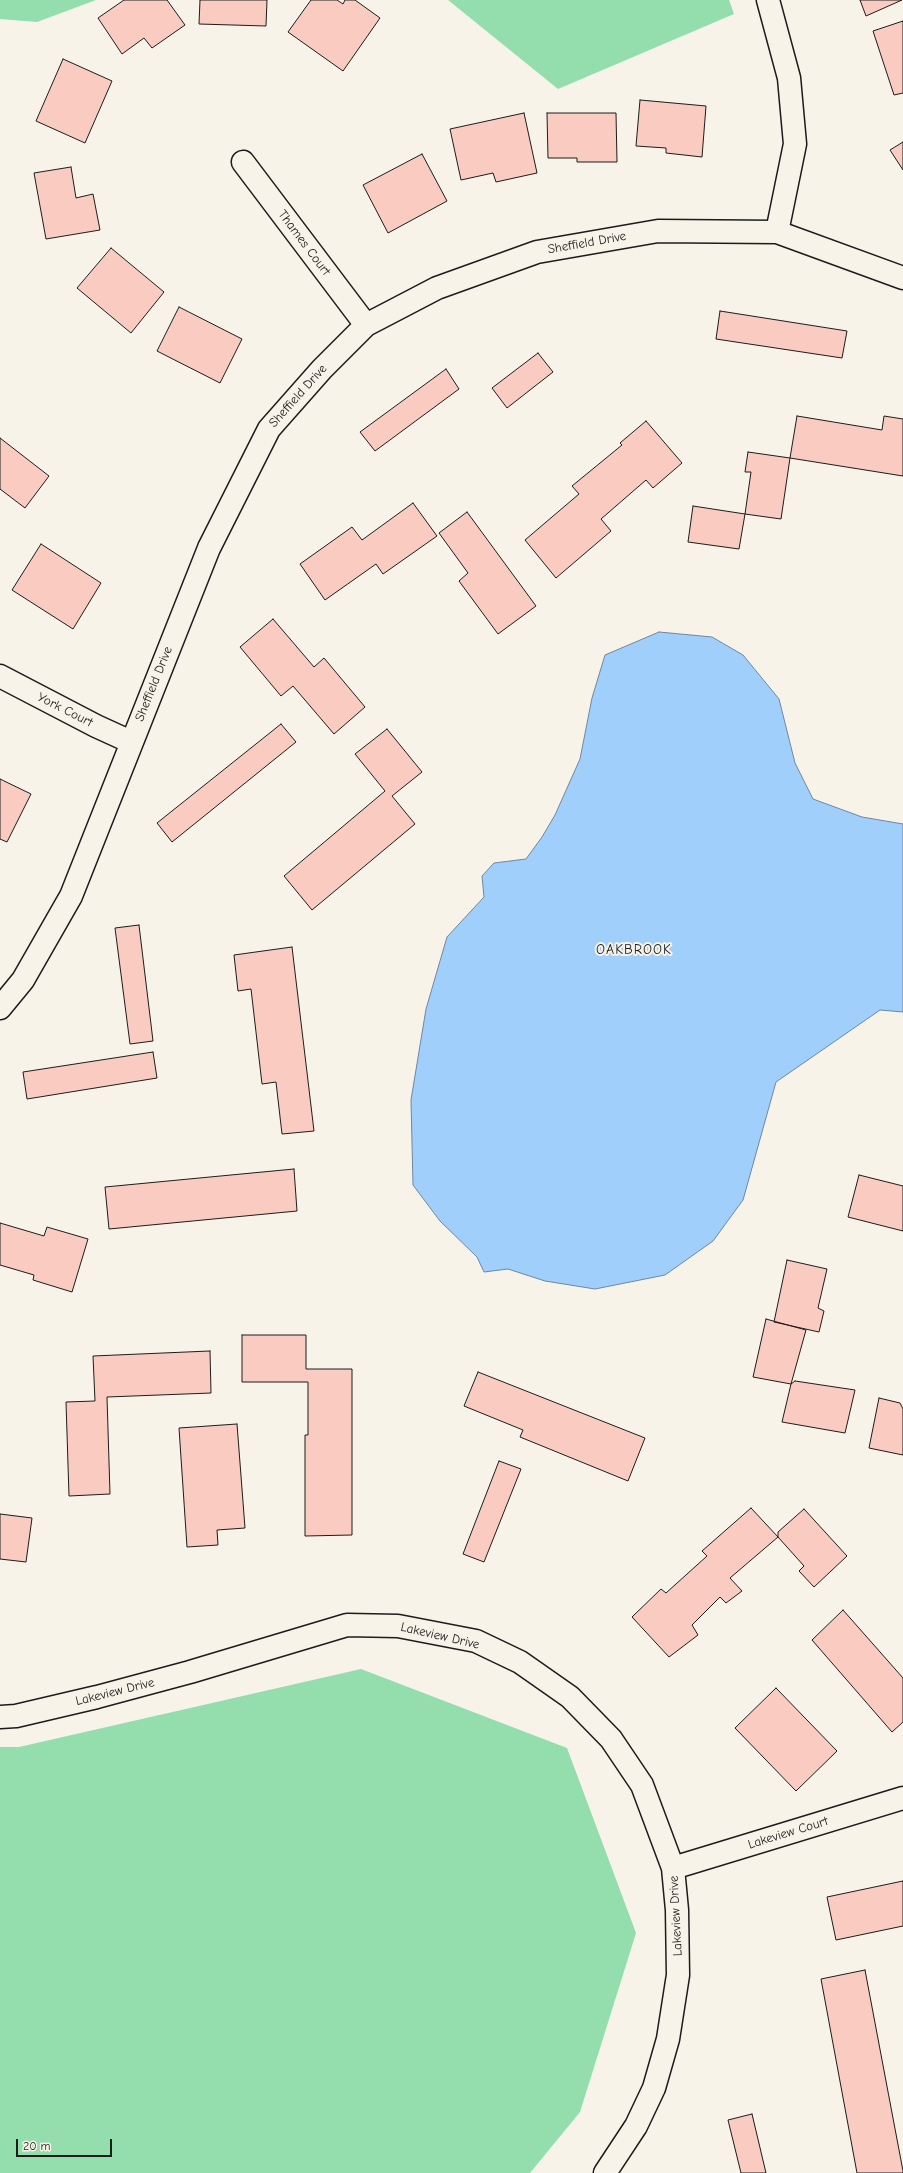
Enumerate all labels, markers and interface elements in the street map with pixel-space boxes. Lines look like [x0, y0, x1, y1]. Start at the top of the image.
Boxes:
street label: Thames Court [274, 207, 334, 279]
street label: Sheffield Drive [547, 228, 627, 258]
street label: Sheffield Drive [266, 361, 330, 431]
street label: Sheffield Drive [132, 644, 176, 724]
street label: York Court [35, 689, 95, 731]
district label: OAKBROOK [596, 942, 672, 958]
street label: Lakeview Drive [399, 1619, 481, 1653]
street label: Lakeview Drive [74, 1675, 156, 1709]
street label: Lakeview Court [746, 1813, 830, 1853]
street label: Lakeview Drive [666, 1875, 686, 1957]
scale bar [18, 2131, 114, 2157]
text: 20 m [23, 2139, 51, 2153]

